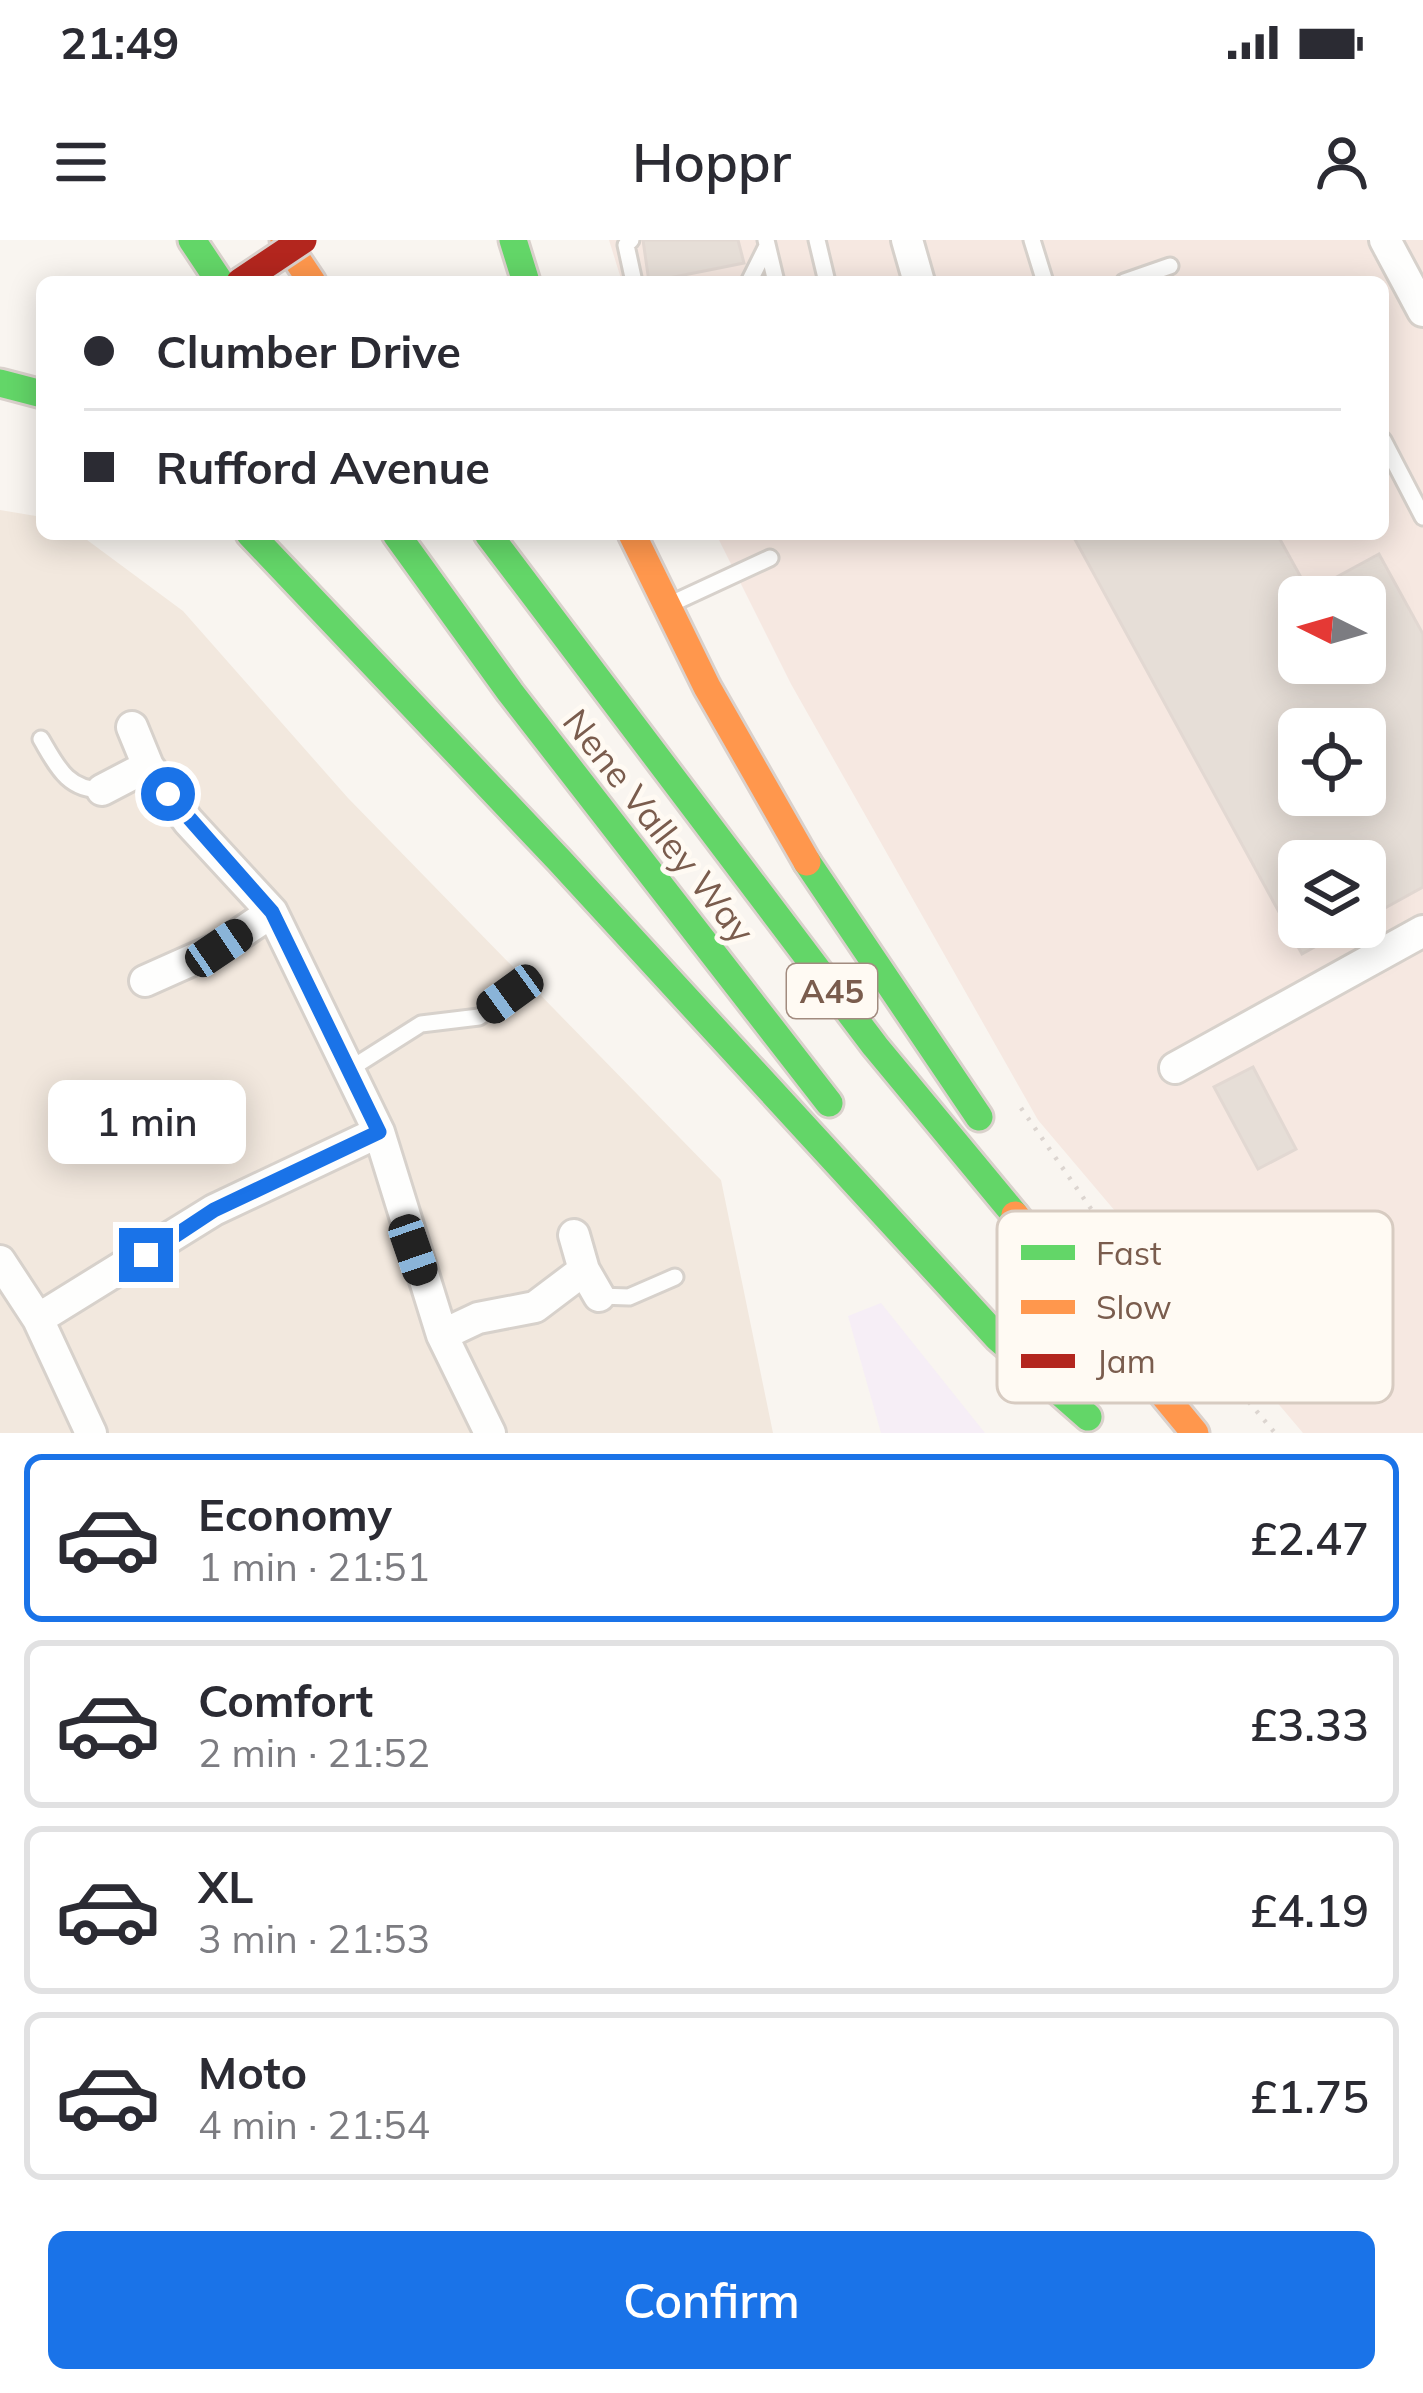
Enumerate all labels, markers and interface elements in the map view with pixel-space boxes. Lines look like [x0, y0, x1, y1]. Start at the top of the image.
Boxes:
text: 21:49 [60, 14, 179, 70]
text: Hoppr [632, 128, 791, 196]
icon: menu [48, 129, 114, 195]
icon: person [1309, 129, 1375, 195]
text: Clumber Drive [156, 323, 461, 379]
text: Rufford Avenue [156, 439, 490, 495]
north arrow [1278, 576, 1386, 684]
map controls [1278, 576, 1386, 948]
street label: Nene Valley Way [554, 700, 765, 952]
button: locate [1278, 708, 1386, 816]
route start [141, 767, 195, 821]
button: layers [1278, 840, 1386, 948]
car [179, 913, 259, 983]
car [470, 958, 550, 1030]
road number: A45 [787, 964, 877, 1018]
callout: 1 min [47, 1081, 245, 1165]
text: 1 min [96, 1097, 198, 1146]
car [384, 1210, 442, 1290]
legend [997, 1211, 1393, 1403]
route end [119, 1228, 173, 1282]
text: Fast [1096, 1232, 1161, 1273]
text: Slow [1096, 1286, 1172, 1327]
text: Jam [1096, 1340, 1156, 1381]
icon: car [54, 1484, 162, 1592]
text: Economy [198, 1486, 392, 1542]
text: £2.47 [1250, 1510, 1369, 1566]
text: 1 min · 21:51 [198, 1542, 430, 1591]
icon: car [54, 1670, 162, 1778]
text: Comfort [198, 1672, 373, 1728]
text: £3.33 [1250, 1696, 1369, 1752]
text: 2 min · 21:52 [198, 1728, 430, 1777]
icon: car [54, 1856, 162, 1964]
text: XL [198, 1858, 253, 1914]
text: £4.19 [1250, 1882, 1369, 1938]
text: 3 min · 21:53 [198, 1914, 430, 1963]
icon: car [54, 2042, 162, 2150]
text: Moto [198, 2044, 307, 2100]
text: £1.75 [1250, 2068, 1369, 2124]
text: 4 min · 21:54 [198, 2100, 430, 2149]
button: Confirm [48, 2231, 1375, 2369]

